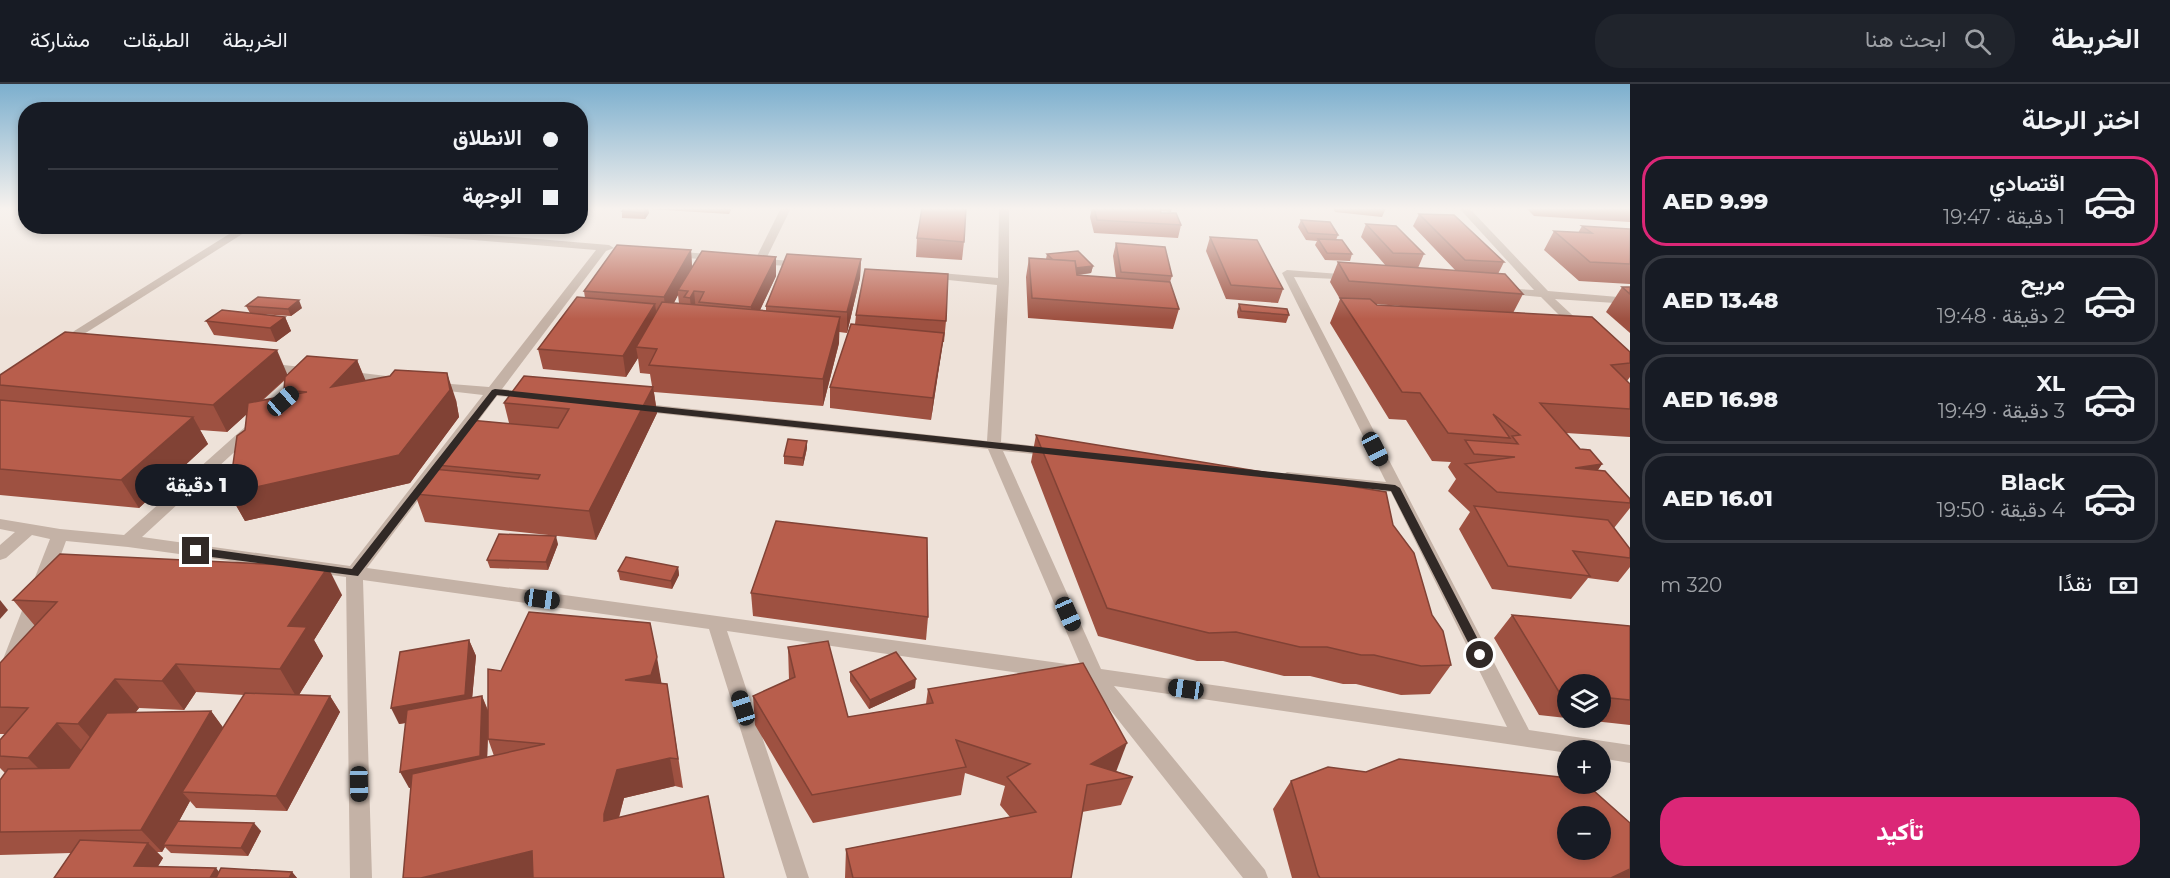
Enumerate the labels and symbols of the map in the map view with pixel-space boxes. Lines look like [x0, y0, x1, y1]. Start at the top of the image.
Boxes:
car [264, 382, 302, 420]
car [1359, 429, 1391, 469]
callout: 1 دقيقة [134, 464, 258, 506]
route end [182, 537, 209, 564]
car [523, 588, 561, 610]
car [1052, 594, 1084, 634]
route start [1466, 641, 1493, 668]
car [1167, 678, 1205, 700]
car [729, 688, 757, 728]
car [350, 766, 368, 802]

